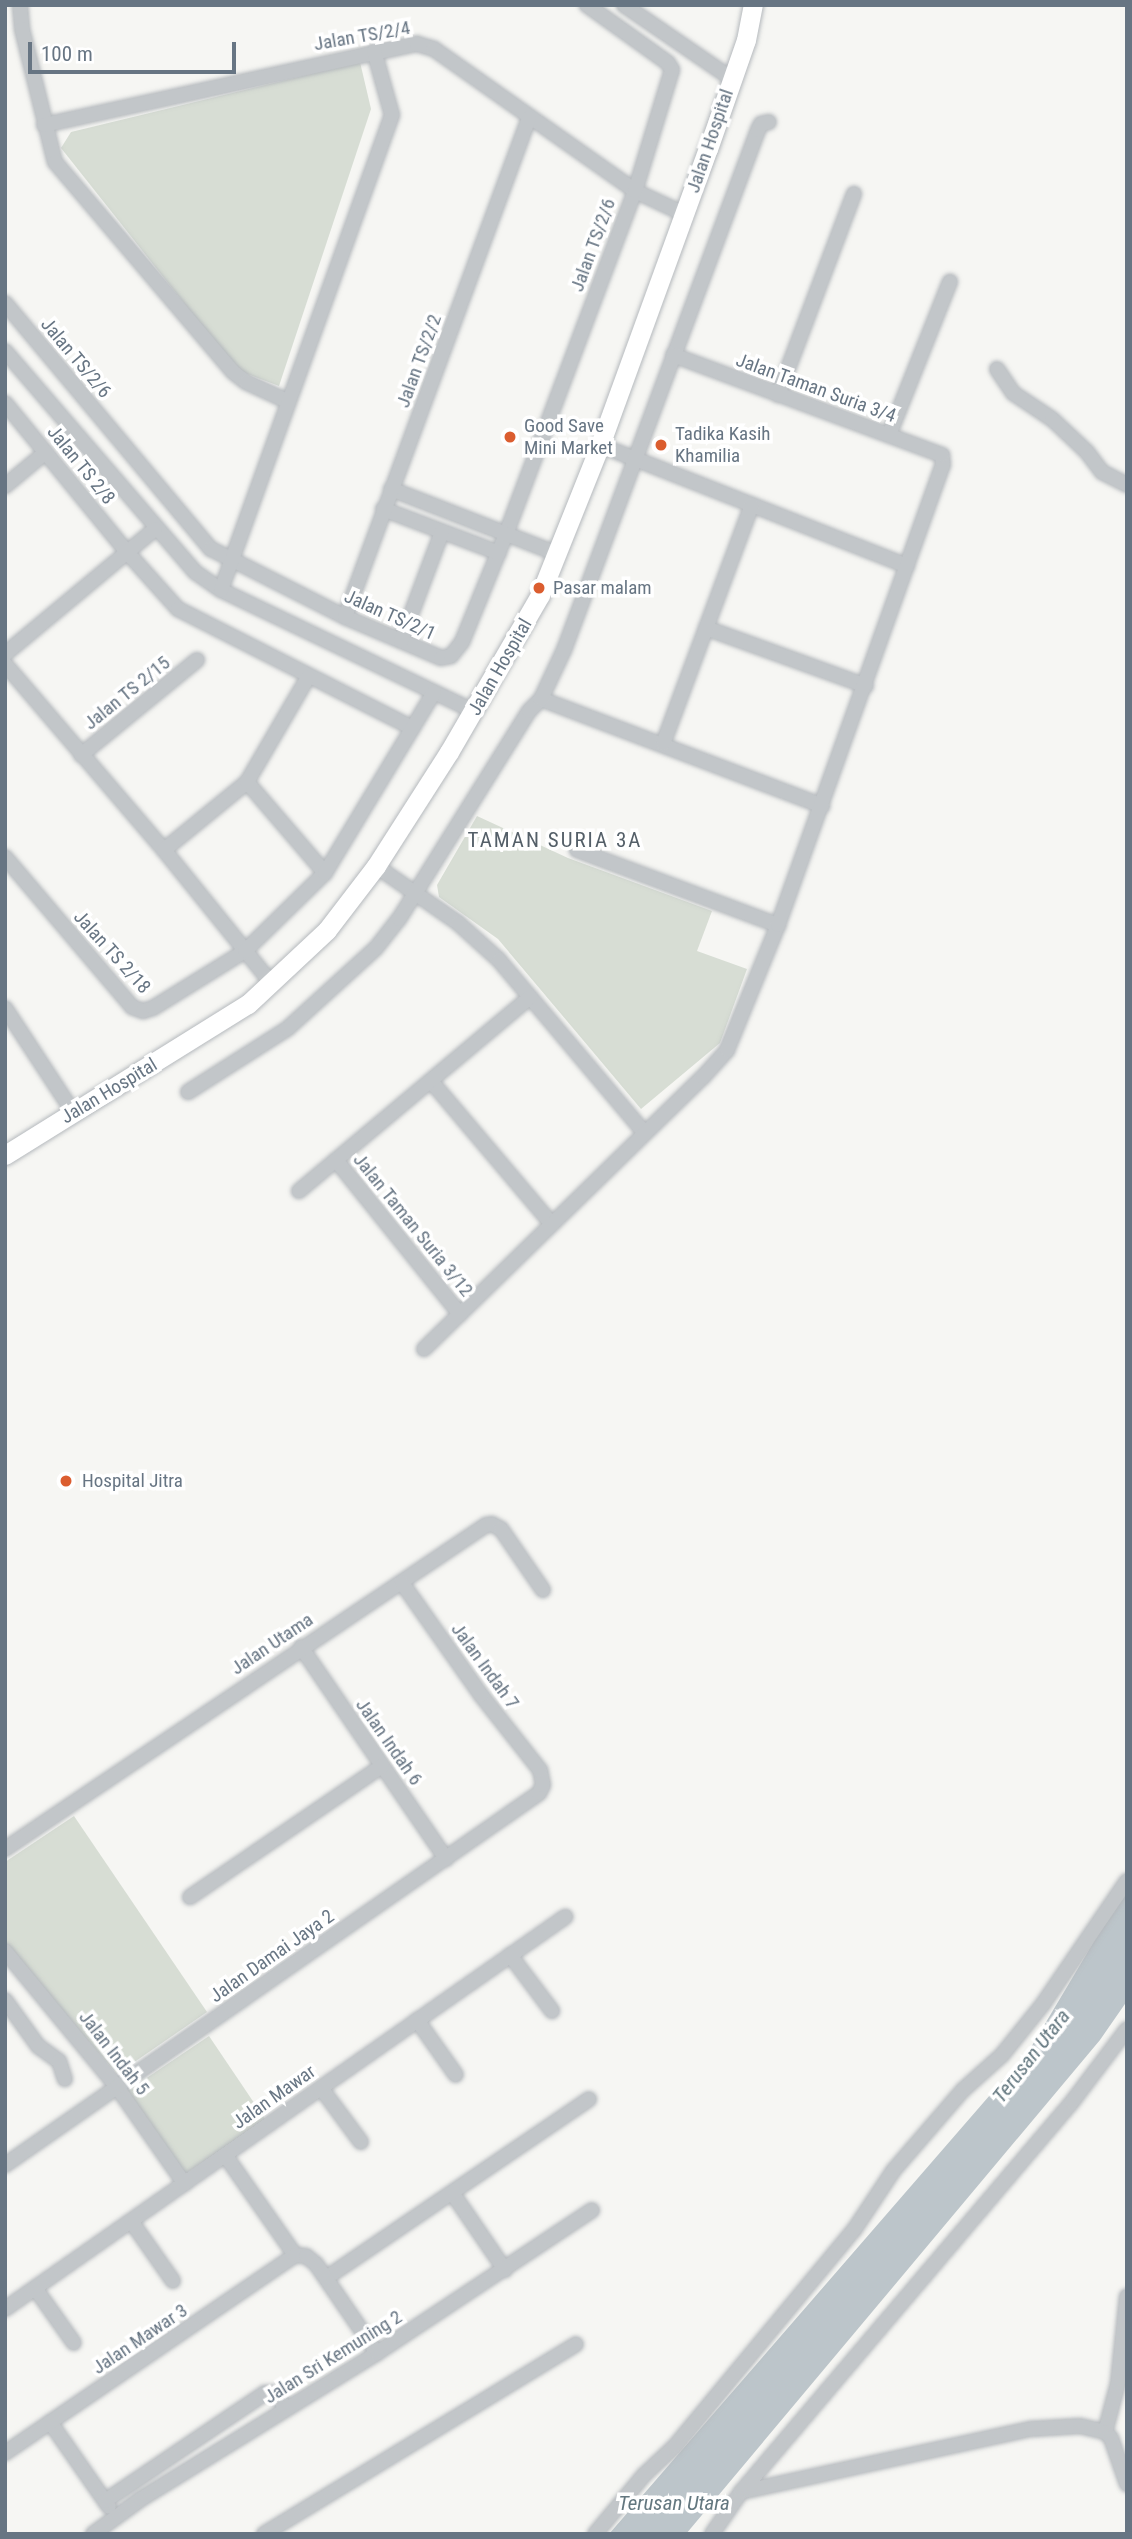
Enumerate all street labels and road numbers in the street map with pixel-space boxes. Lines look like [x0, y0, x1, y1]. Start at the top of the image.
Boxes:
street label: Jalan TS/2/4 [312, 16, 412, 56]
street label: Jalan Hospital [682, 86, 738, 196]
street label: Jalan TS/2/6 [566, 195, 620, 295]
street label: Jalan TS/2/2 [392, 311, 446, 411]
street label: Jalan TS/2/6 [36, 313, 116, 403]
street label: Jalan Taman Suria 3/4 [733, 348, 899, 428]
street label: Jalan TS 2/8 [42, 421, 120, 509]
street label: Jalan TS/2/1 [341, 585, 439, 645]
street label: Jalan Hospital [463, 614, 537, 720]
street label: Jalan TS 2/15 [79, 651, 175, 735]
street label: Jalan TS 2/18 [69, 906, 155, 998]
street label: Jalan Hospital [57, 1053, 161, 1129]
street label: Jalan Taman Suria 3/12 [348, 1149, 478, 1301]
street label: Jalan Utama [227, 1608, 317, 1680]
street label: Jalan Indah 7 [446, 1619, 524, 1713]
street label: Jalan Indah 6 [351, 1694, 427, 1790]
street label: Jalan Damai Jaya 2 [206, 1905, 338, 2007]
street label: Jalan Indah 5 [74, 2006, 154, 2100]
street label: Jalan Mawar [228, 2060, 320, 2134]
street label: Jalan Mawar 3 [88, 2299, 192, 2379]
street label: Jalan Sri Kemuning 2 [260, 2305, 406, 2409]

